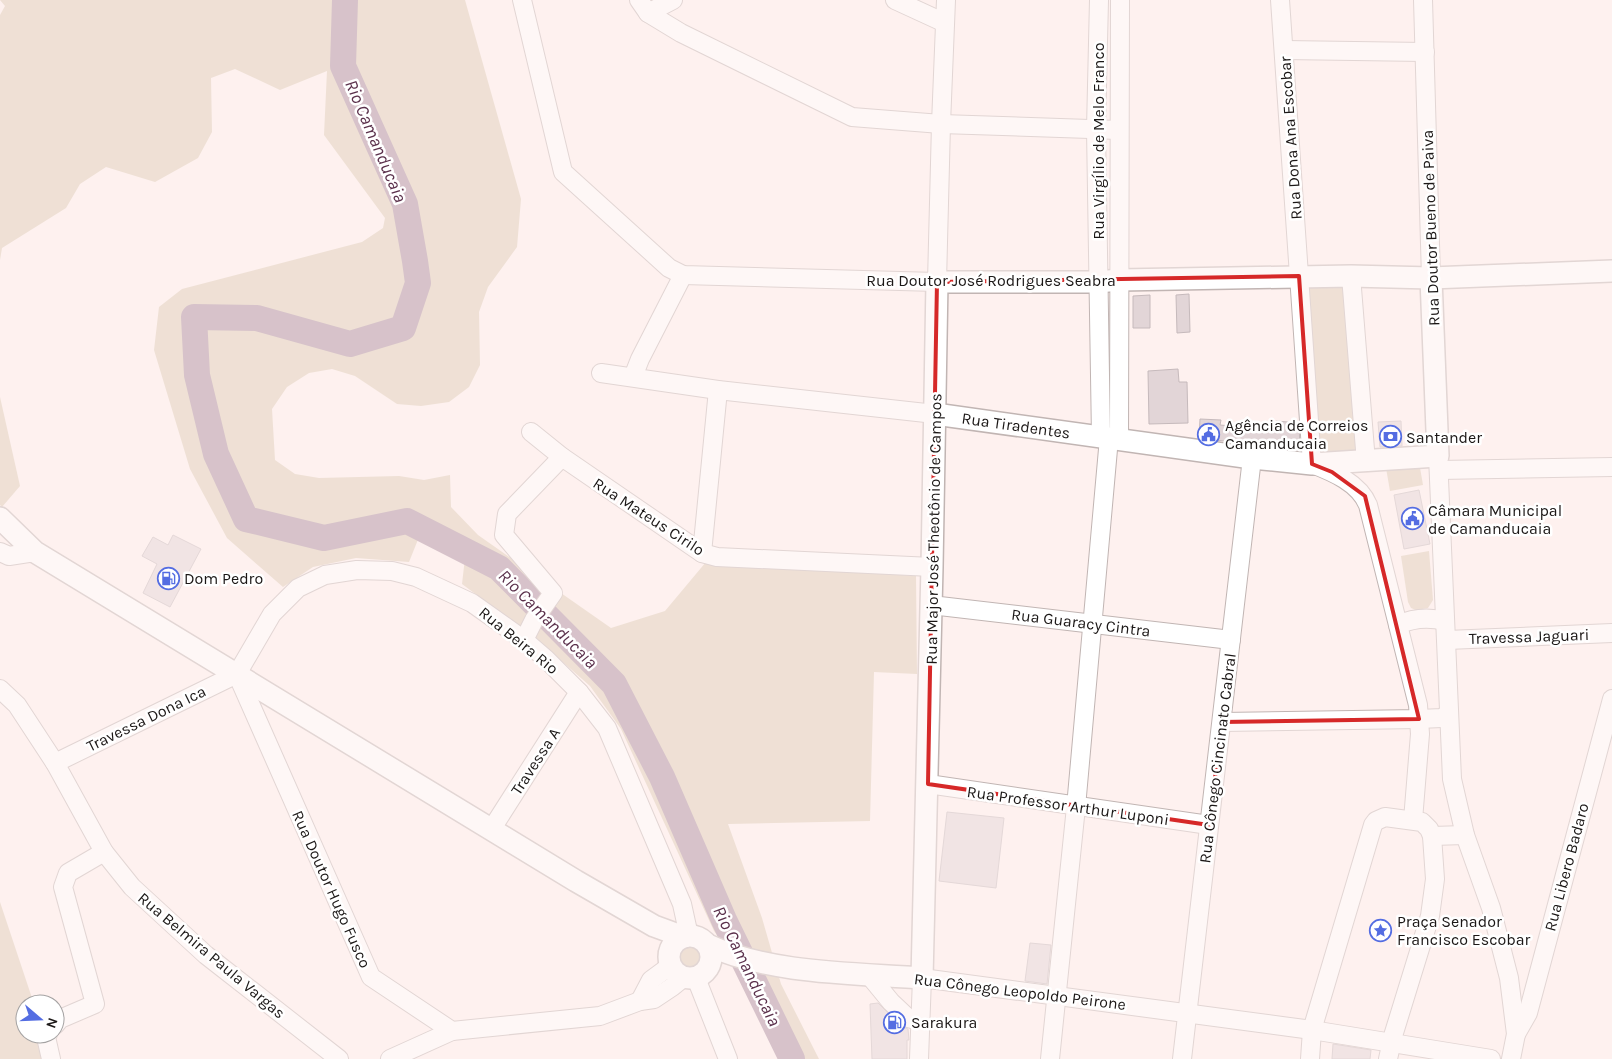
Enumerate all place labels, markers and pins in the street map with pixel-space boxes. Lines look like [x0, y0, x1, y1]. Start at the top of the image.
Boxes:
place label: Agência de Correios Camanducaia [1225, 416, 1368, 453]
public building icon: Agência de Correios Camanducaia [1197, 422, 1221, 446]
bank icon: Santander [1378, 425, 1402, 449]
place label: Santander [1406, 428, 1482, 447]
place label: Câmara Municipal de Camanducaia [1428, 501, 1562, 538]
public building icon: Câmara Municipal de Camanducaia [1400, 507, 1424, 531]
fuel station icon: Dom Pedro [156, 566, 180, 590]
place label: Dom Pedro [184, 569, 263, 588]
place label: Praça Senador Francisco Escobar [1397, 912, 1531, 949]
place icon: Praça Senador Francisco Escobar [1369, 918, 1393, 942]
fuel station icon: Sarakura [883, 1010, 907, 1034]
place label: Sarakura [911, 1013, 977, 1032]

